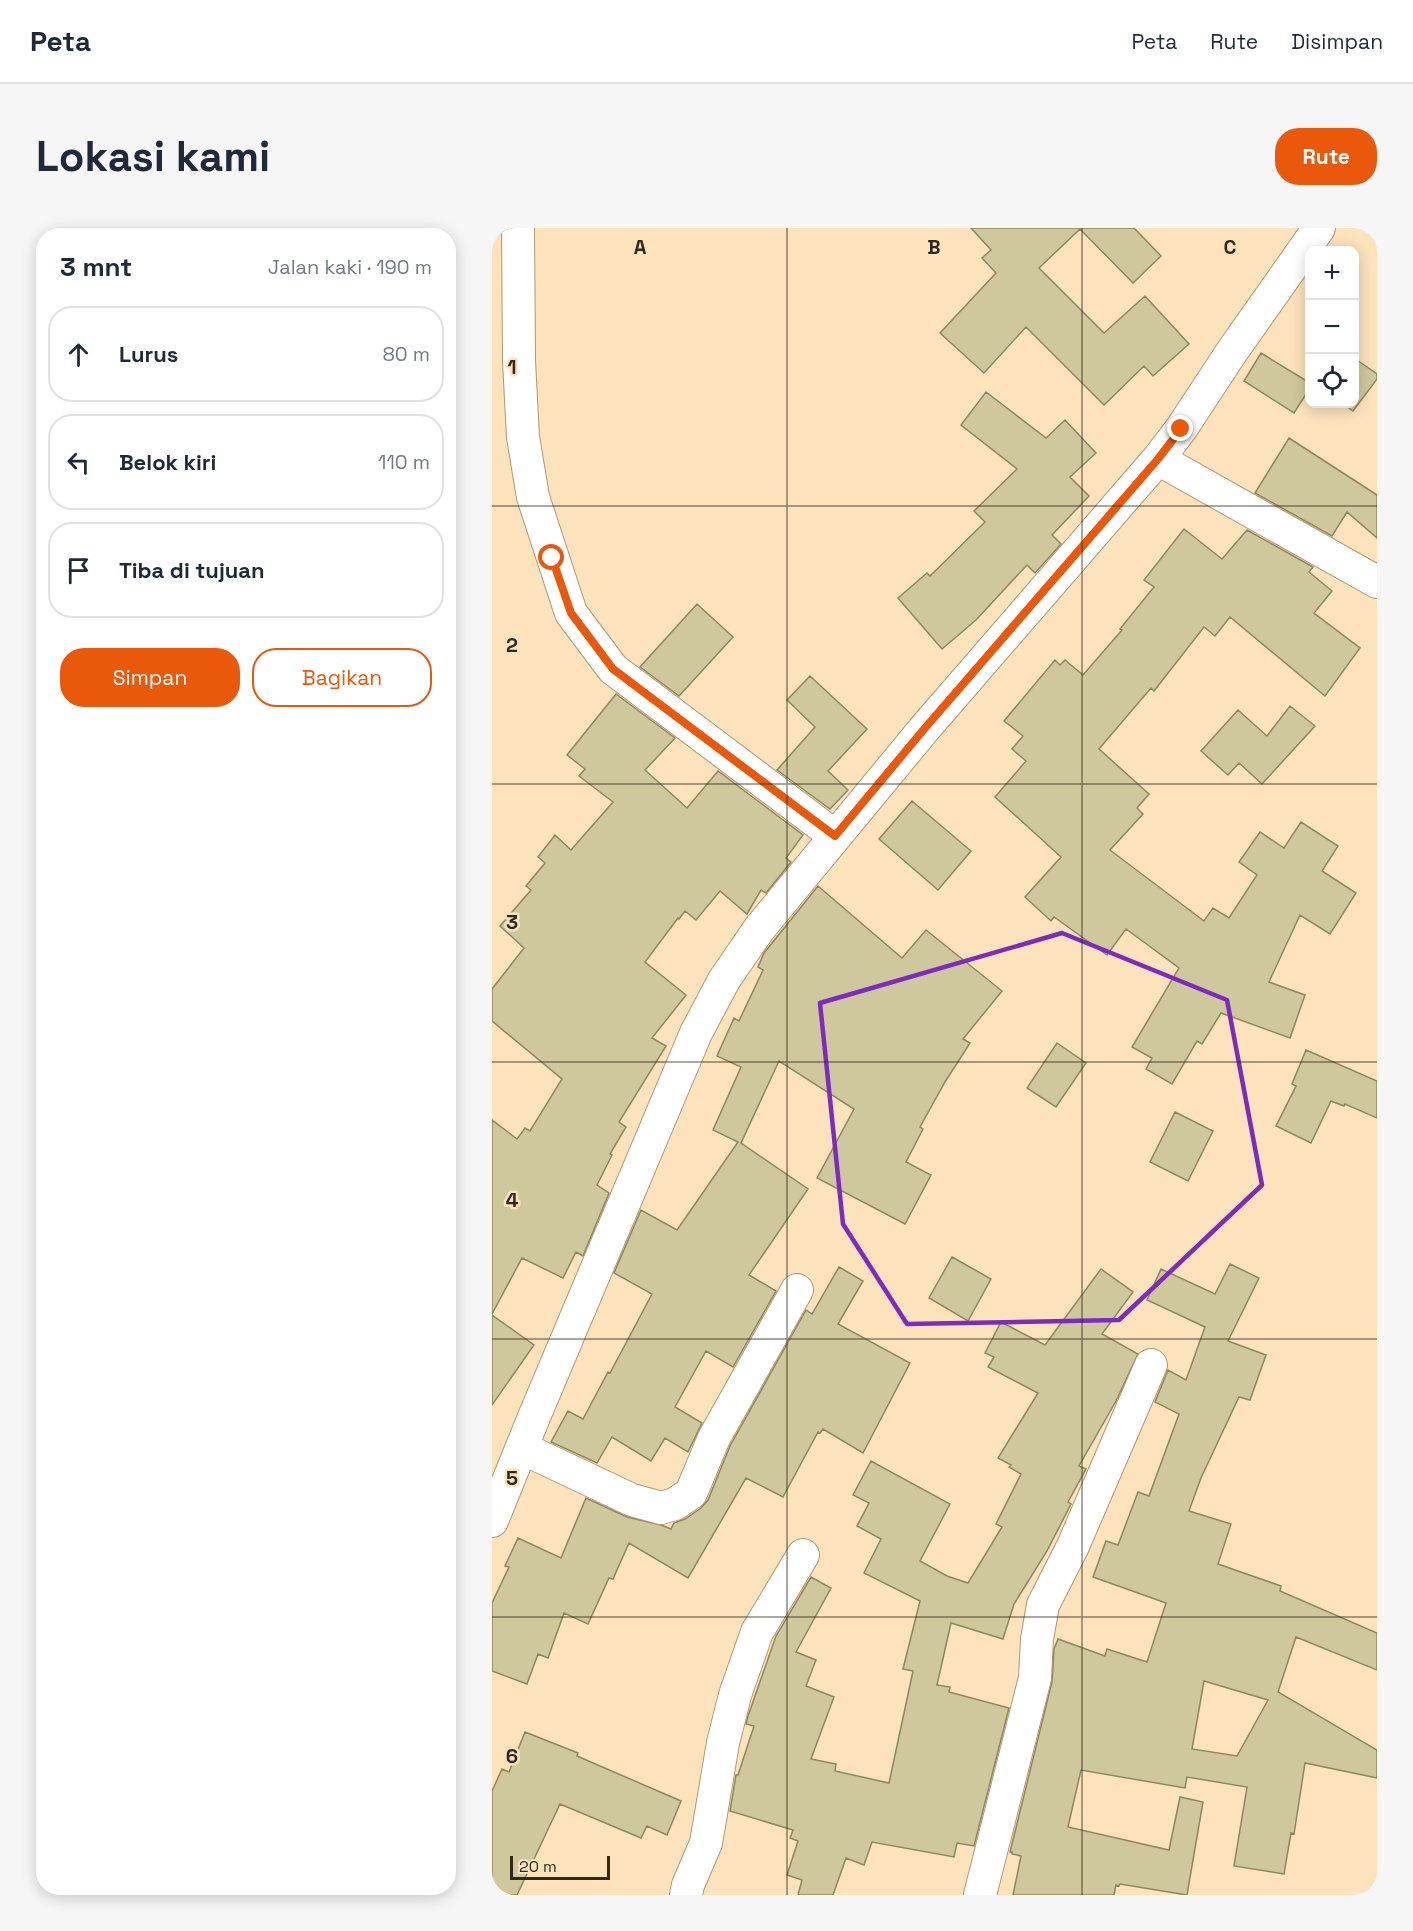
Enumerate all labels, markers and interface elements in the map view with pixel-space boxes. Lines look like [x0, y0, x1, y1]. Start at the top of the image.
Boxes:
text: Peta [30, 23, 91, 59]
text: Peta [1131, 28, 1177, 55]
text: Rute [1210, 28, 1258, 55]
text: Disimpan [1291, 28, 1383, 55]
button: Rute [1275, 128, 1377, 185]
text: Lokasi kami [36, 130, 270, 183]
text: A [634, 234, 647, 260]
text: B [927, 234, 941, 260]
text: C [1224, 234, 1237, 260]
map controls [1305, 246, 1359, 408]
button: + [1305, 246, 1359, 300]
text: 3 mnt [60, 250, 132, 284]
text: Jalan kaki · 190 m [268, 254, 432, 280]
button: − [1305, 300, 1359, 354]
icon: ahead [62, 338, 95, 371]
text: Lurus [119, 340, 178, 368]
text: 80 m [382, 341, 430, 367]
text: 1 [507, 354, 517, 380]
button: locate [1305, 354, 1359, 408]
route end [1167, 415, 1193, 441]
icon: left [62, 446, 95, 479]
text: Belok kiri [119, 448, 216, 476]
text: 110 m [378, 449, 430, 475]
route start [538, 544, 564, 570]
icon: arrive [62, 554, 95, 587]
text: Tiba di tujuan [119, 556, 265, 584]
text: 2 [506, 632, 518, 658]
button: Simpan [60, 648, 240, 707]
button: Bagikan [252, 648, 432, 707]
text: 3 [506, 909, 518, 935]
text: 4 [506, 1187, 519, 1213]
text: 5 [506, 1465, 518, 1491]
text: 6 [506, 1743, 518, 1769]
scale bar [510, 1853, 610, 1880]
text: 20 m [519, 1856, 557, 1877]

